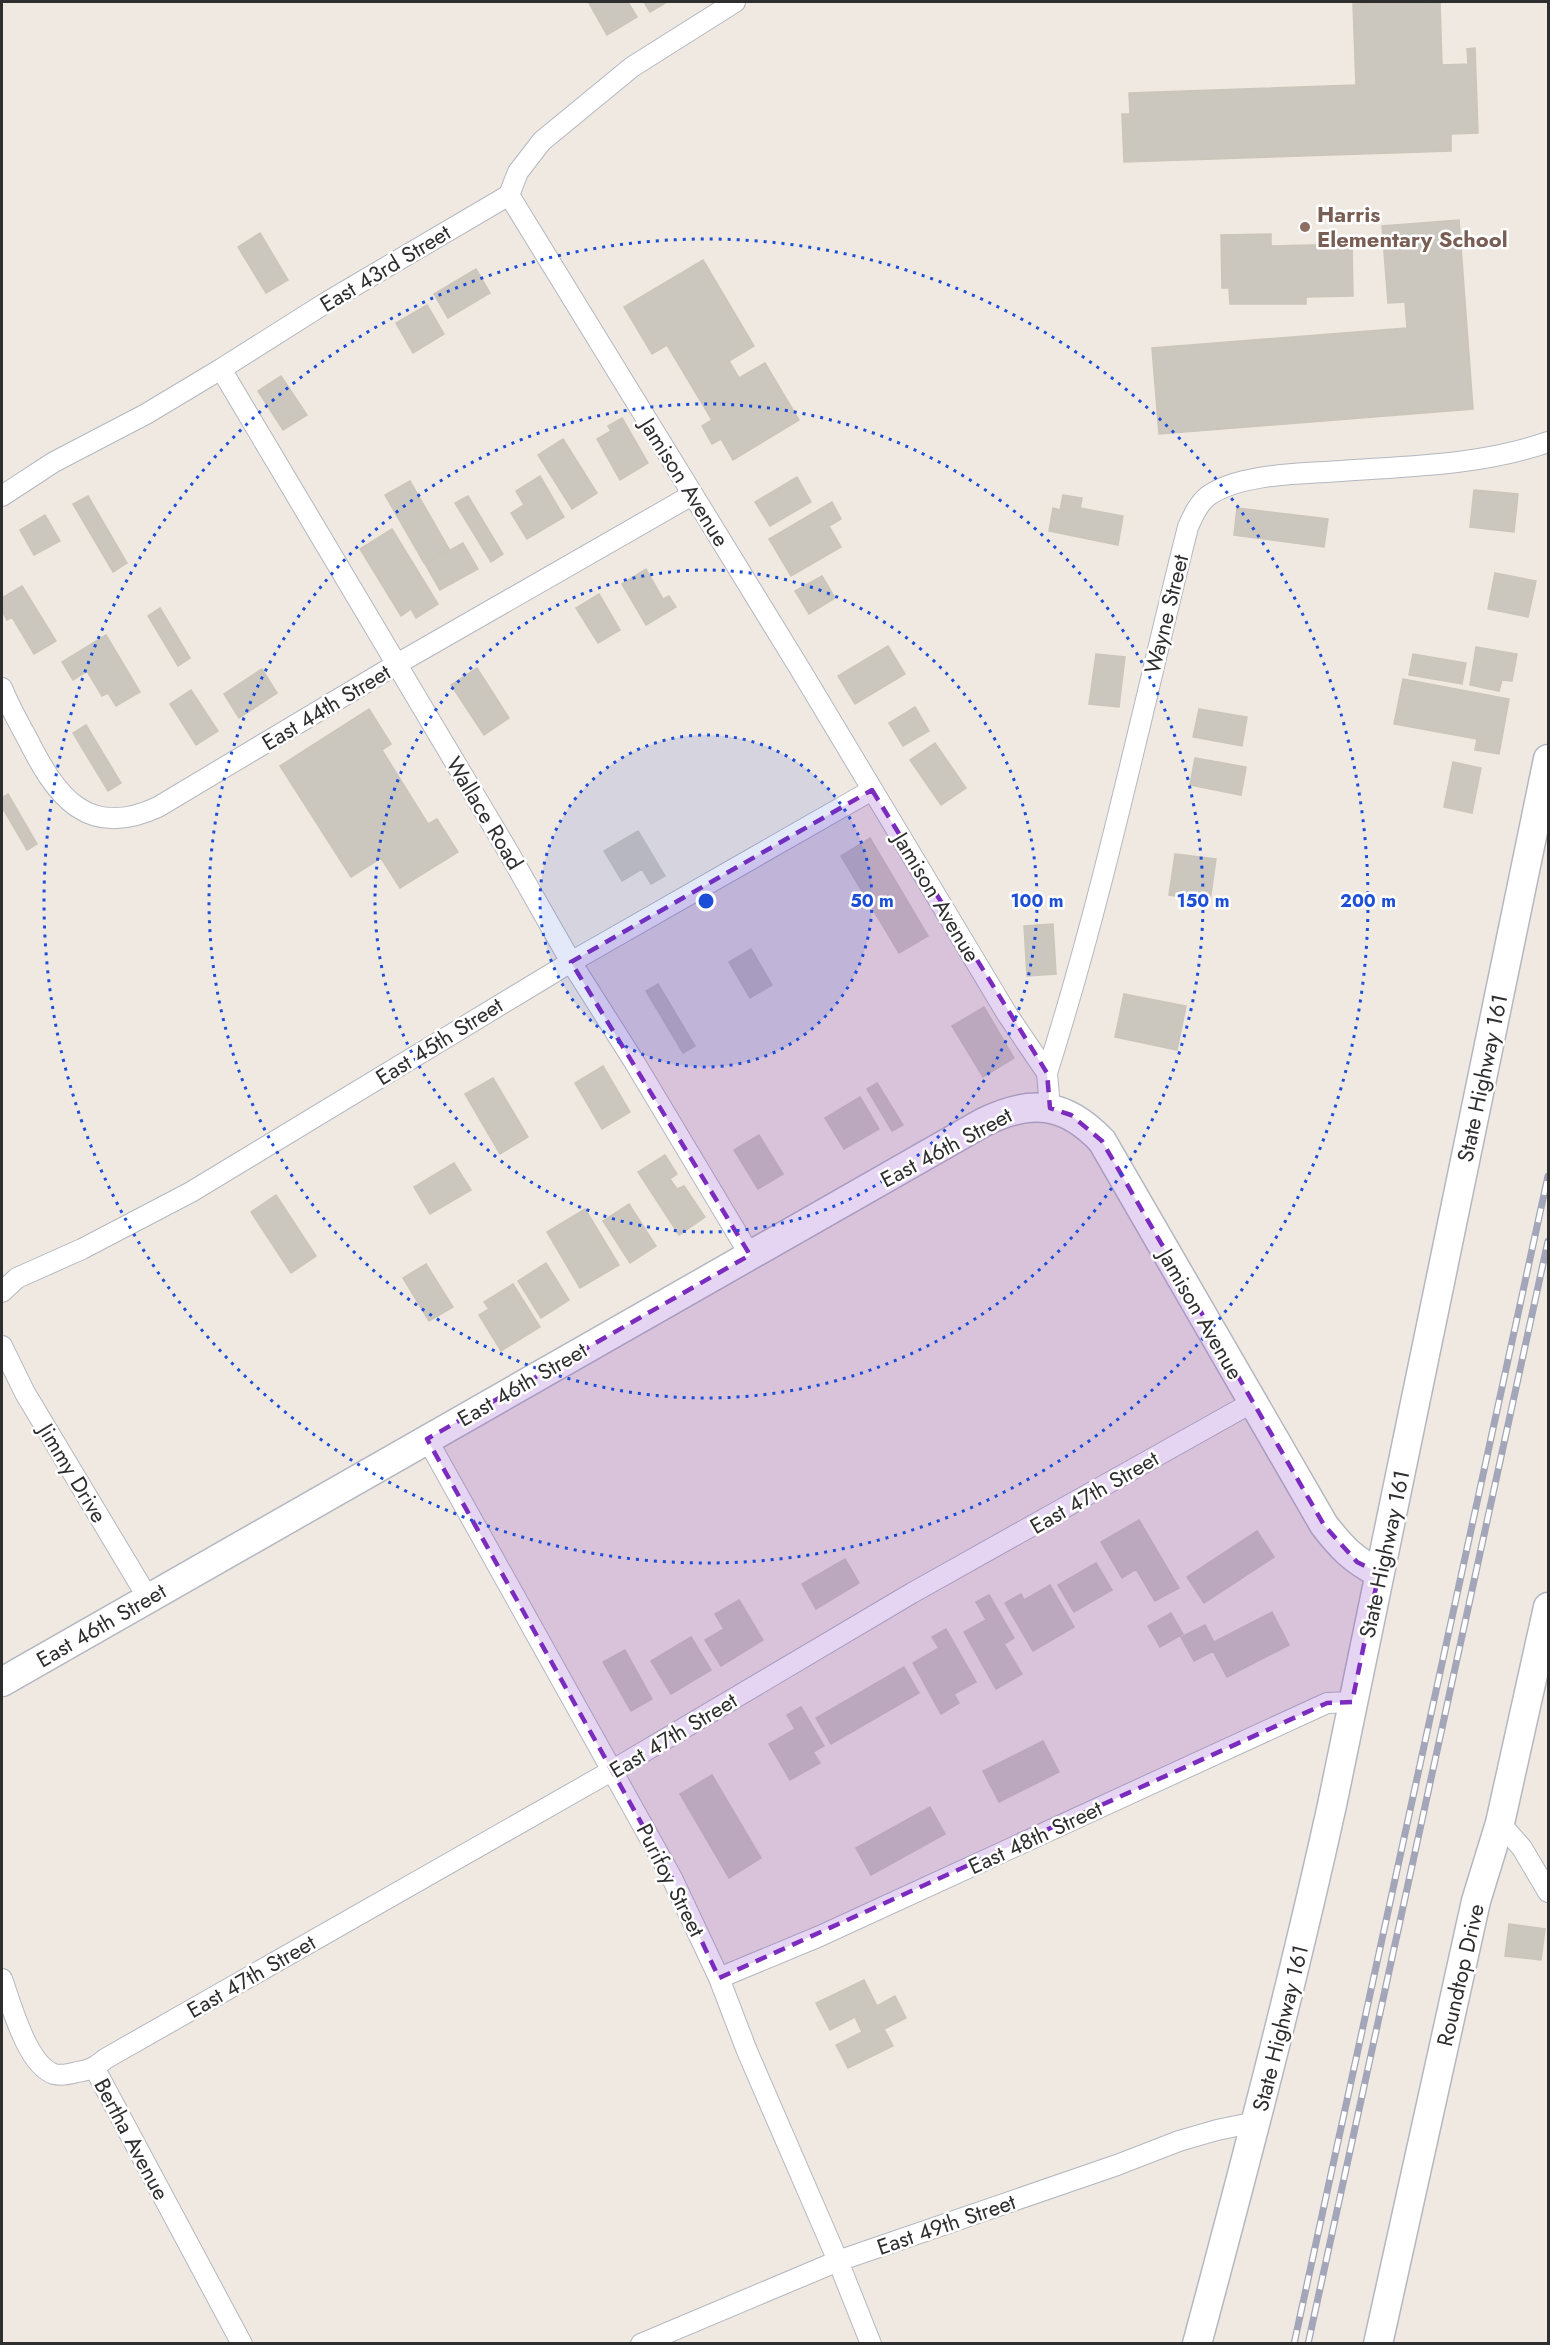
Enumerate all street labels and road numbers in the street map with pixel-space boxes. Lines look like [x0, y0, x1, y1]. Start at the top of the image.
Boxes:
street label: East 43rd Street [314, 216, 457, 320]
street label: Jamison Avenue [631, 409, 737, 553]
street label: Wayne Street [1136, 550, 1196, 677]
street label: East 44th Street [256, 656, 397, 758]
street label: Wallace Road [439, 750, 531, 876]
street label: Jamison Avenue [884, 823, 988, 968]
street label: East 45th Street [369, 989, 509, 1093]
street label: State Highway 161 [1449, 991, 1515, 1165]
street label: East 46th Street [875, 1099, 1018, 1195]
street label: Jamison Avenue [1149, 1240, 1251, 1385]
street label: East 46th Street [451, 1334, 593, 1434]
street label: Jimmy Drive [29, 1415, 115, 1529]
street label: East 47th Street [1024, 1442, 1165, 1542]
street label: State Highway 161 [1351, 1467, 1417, 1641]
street label: East 46th Street [30, 1575, 172, 1675]
street label: East 47th Street [603, 1684, 743, 1786]
street label: East 48th Street [963, 1792, 1108, 1882]
street label: Purifoy Street [629, 1818, 714, 1943]
street label: Roundtop Drive [1428, 1901, 1492, 2049]
street label: East 47th Street [181, 1926, 322, 2026]
street label: State Highway 161 [1244, 1941, 1316, 2115]
street label: Bertha Avenue [86, 2072, 178, 2206]
street label: East 49th Street [872, 2185, 1020, 2263]

